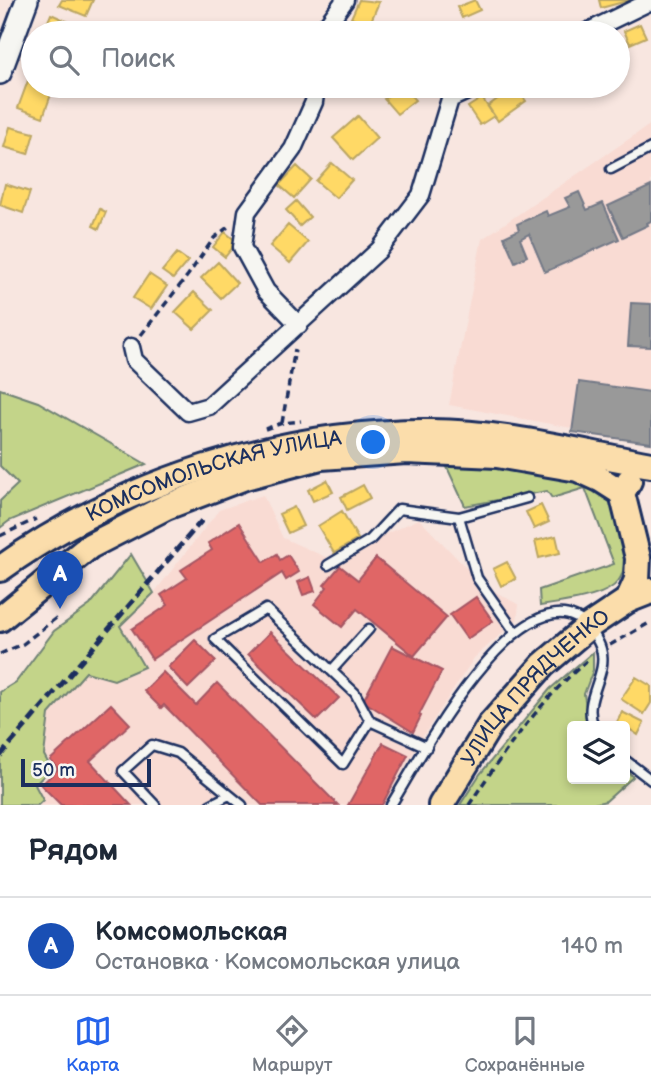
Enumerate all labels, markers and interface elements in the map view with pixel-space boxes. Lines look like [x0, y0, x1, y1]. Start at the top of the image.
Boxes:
search box [21, 21, 630, 98]
icon: search [45, 41, 83, 79]
text: Поиск [101, 44, 175, 75]
street label: КОМСОМОЛЬСКАЯ УЛИЦА [82, 425, 343, 527]
your location [356, 425, 390, 459]
pin: A [37, 551, 83, 609]
street label: УЛИЦА ПРЯДЧЕНКО [456, 604, 614, 770]
map controls [567, 721, 630, 784]
button: layers [567, 721, 630, 784]
scale bar [21, 756, 150, 788]
text: 50 m [32, 759, 75, 782]
text: Рядом [28, 833, 118, 869]
text: Комсомольская [95, 917, 288, 948]
text: A [44, 932, 58, 960]
text: 140 m [561, 932, 623, 960]
text: Остановка · Комсомольская улица [95, 948, 460, 976]
tab: Карта [66, 1012, 120, 1077]
tab: Маршрут [252, 1012, 333, 1077]
tab: Сохранённые [465, 1012, 585, 1077]

